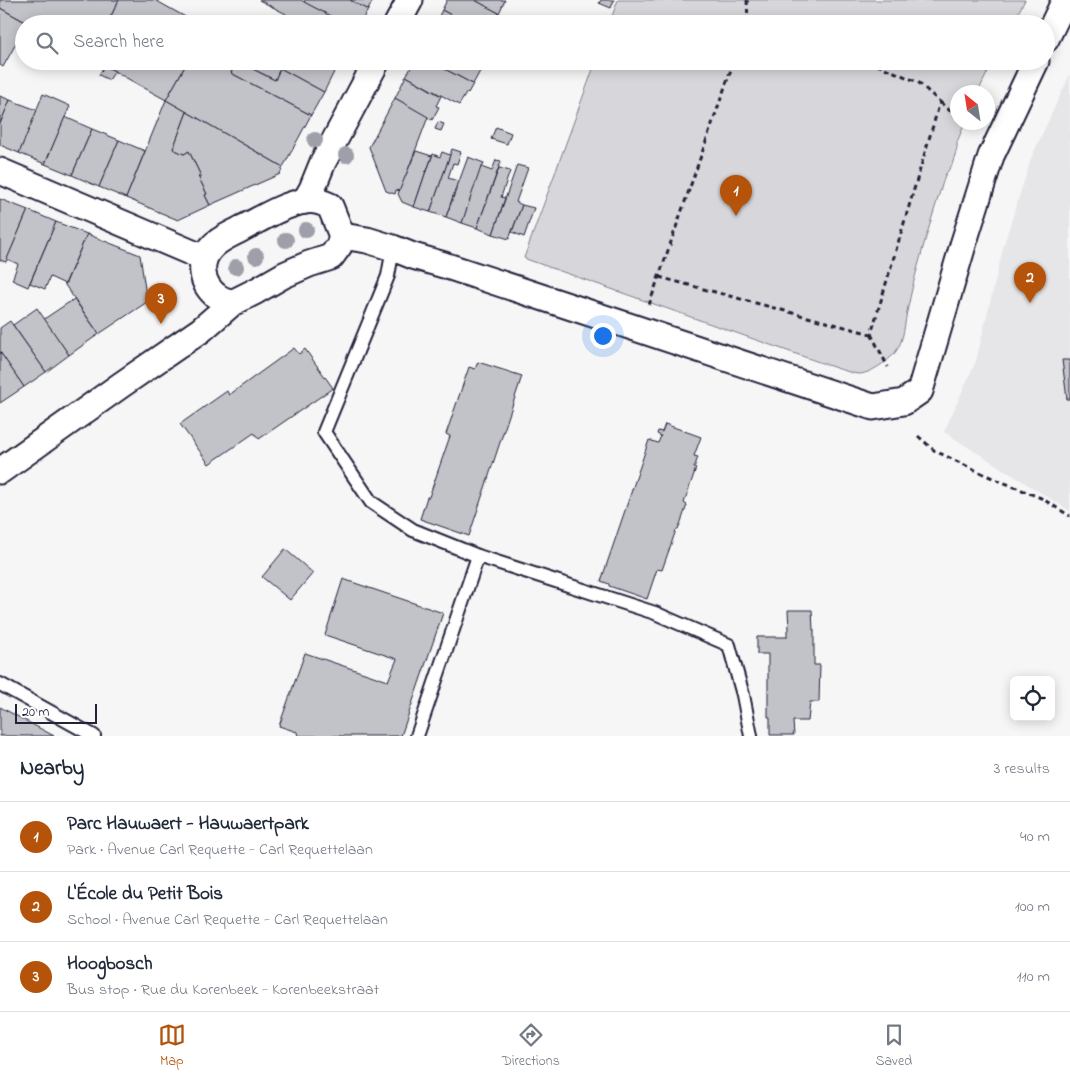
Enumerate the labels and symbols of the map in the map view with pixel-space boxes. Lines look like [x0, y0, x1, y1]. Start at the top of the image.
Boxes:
north arrow [950, 85, 995, 130]
pin: 1 [720, 175, 752, 216]
pin: 2 [1014, 262, 1046, 303]
pin: 3 [145, 283, 177, 324]
your location [590, 323, 616, 349]
scale bar [15, 701, 98, 724]

